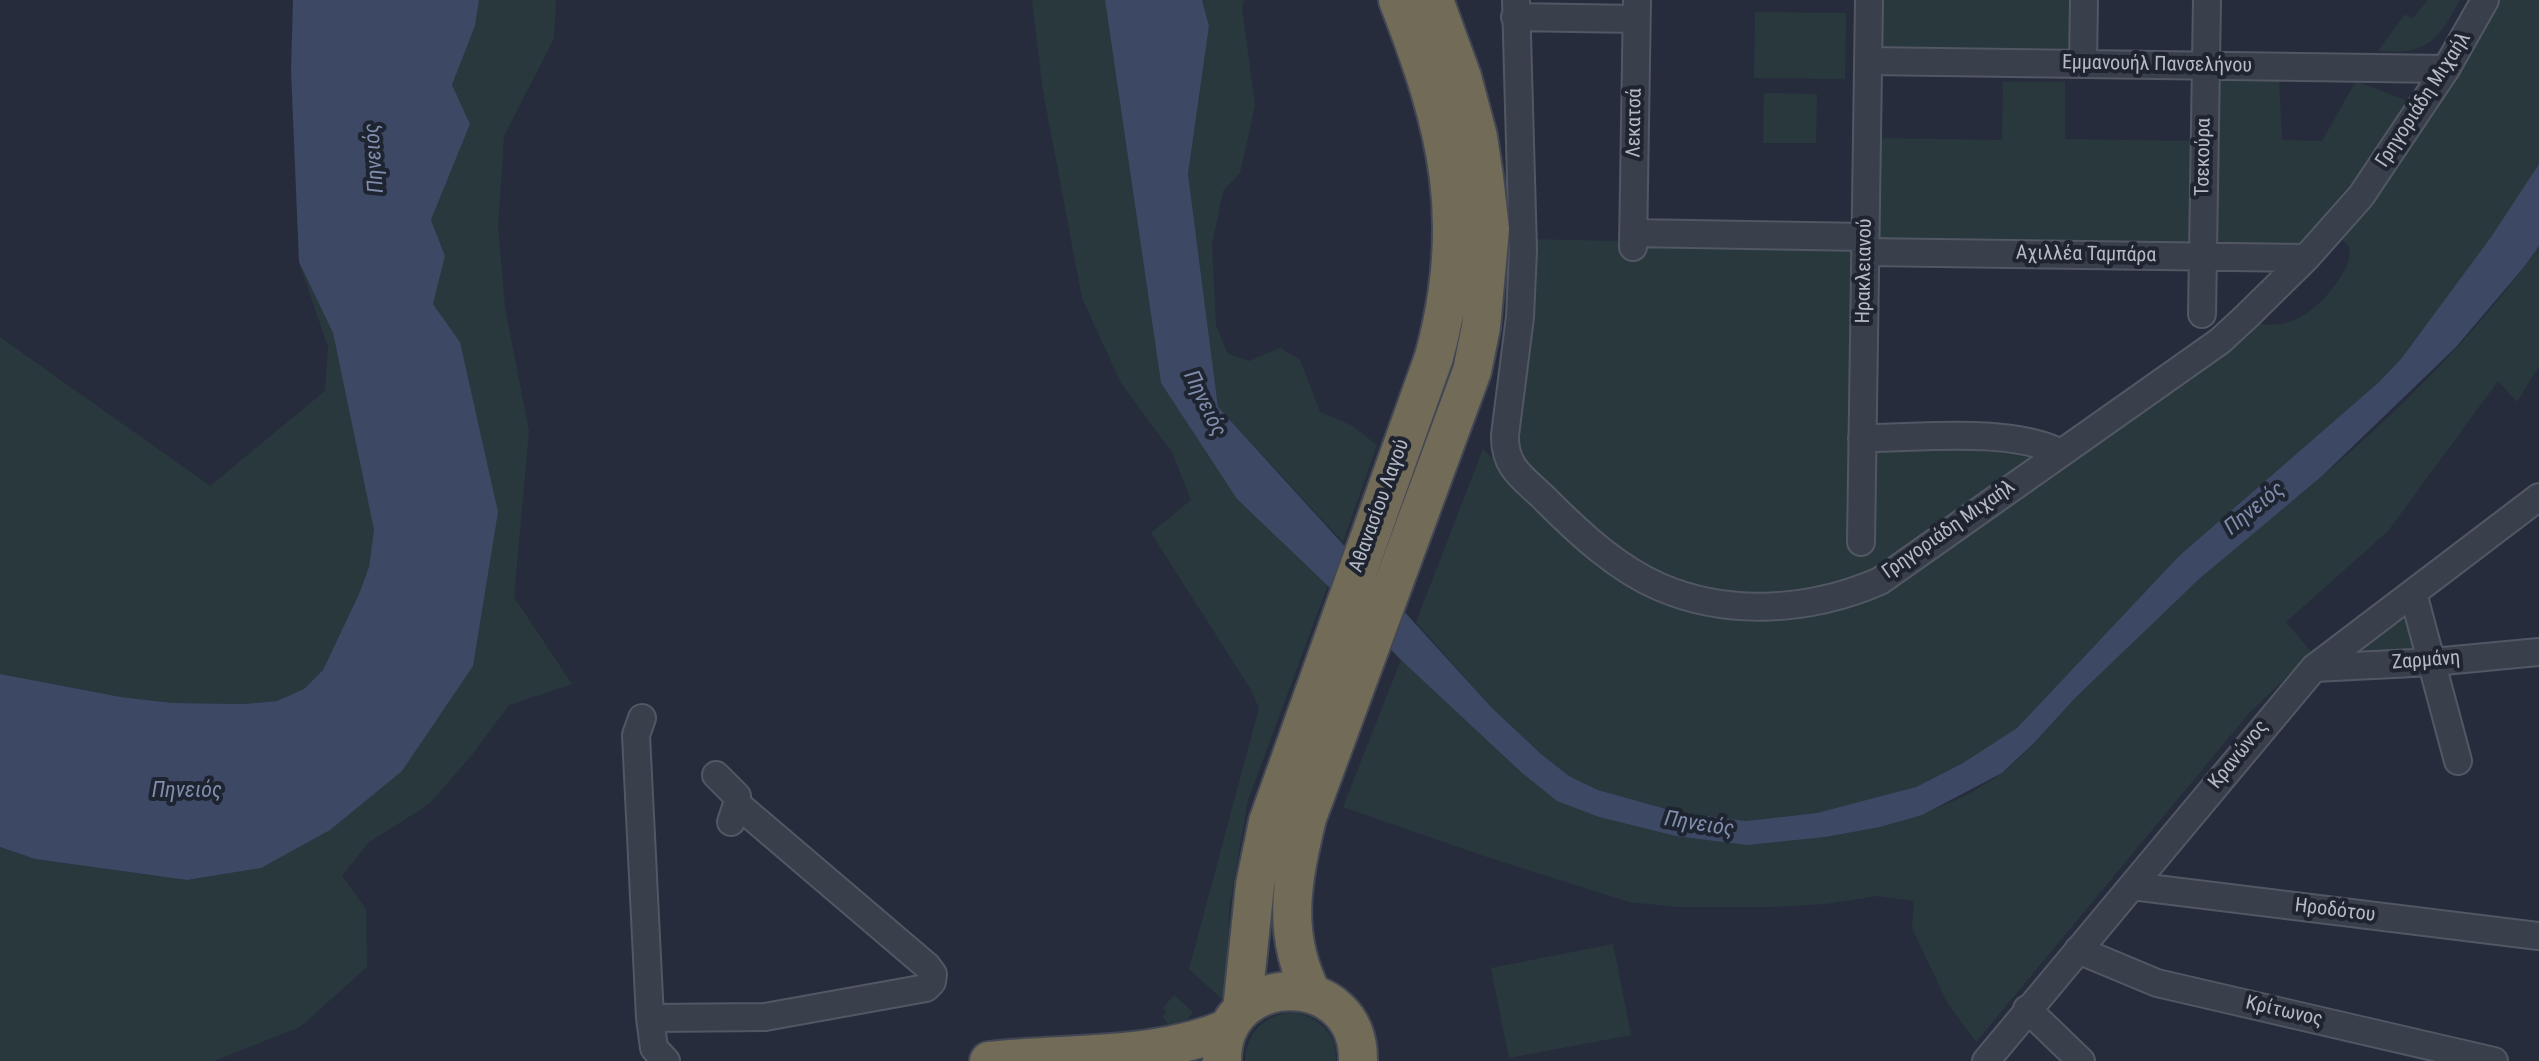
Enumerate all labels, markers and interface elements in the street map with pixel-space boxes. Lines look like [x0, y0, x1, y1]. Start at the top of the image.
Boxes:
street label: Γρηγοριάδη Μιχαήλ [2371, 28, 2477, 172]
street label: Εμμανουήλ Πανσελήνου [2062, 51, 2252, 79]
street label: Λεκατσά [1622, 88, 1648, 158]
street label: Τσεκούρα [2191, 118, 2217, 196]
water label: Πηνειός [359, 122, 391, 194]
street label: Ηρακλειανού [1852, 218, 1878, 324]
street label: Αχιλλέα Ταμπάρα [2016, 242, 2156, 268]
water label: Πηνειός [1177, 367, 1231, 441]
street label: Αθανασίου Λαγού [1345, 436, 1415, 576]
street label: Γρηγοριάδη Μιχαήλ [1878, 475, 2020, 585]
water label: Πηνειός [2219, 477, 2291, 541]
street label: Ζαρμάνη [2391, 647, 2461, 675]
street label: Κρανώνος [2204, 716, 2274, 794]
water label: Πηνειός [152, 778, 222, 804]
water label: Πηνειός [1662, 806, 1736, 844]
street label: Ηροδότου [2293, 894, 2377, 928]
street label: Κρίτωνος [2243, 992, 2325, 1032]

